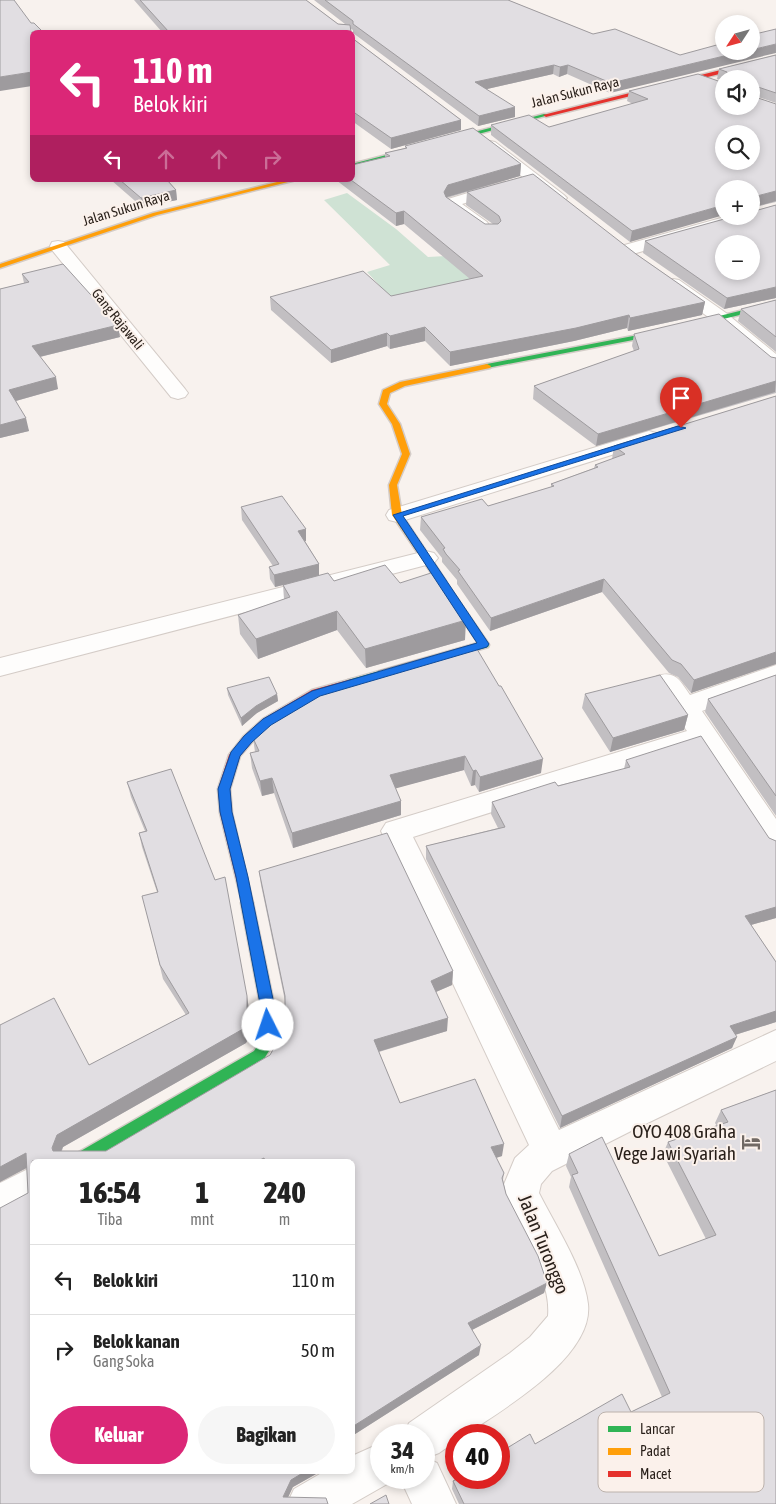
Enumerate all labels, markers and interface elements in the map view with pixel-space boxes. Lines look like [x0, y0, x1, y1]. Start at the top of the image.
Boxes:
north arrow [715, 15, 760, 60]
map controls [715, 15, 760, 280]
icon: left [50, 50, 115, 115]
text: 110 m [133, 50, 212, 90]
button: sound [715, 70, 760, 115]
street label: Jalan Sukun Raya [529, 73, 621, 111]
text: Belok kiri [133, 91, 208, 117]
button: search [715, 125, 760, 170]
icon: left [99, 145, 127, 173]
icon: ahead [152, 145, 180, 173]
icon: ahead [205, 145, 233, 173]
icon: right [258, 145, 286, 173]
button: + [715, 180, 760, 225]
street label: Jalan Sukun Raya [81, 187, 171, 229]
button: − [715, 235, 760, 280]
street label: Gang Rajawali [89, 285, 147, 353]
pin [660, 377, 702, 428]
icon: arrive [667, 384, 695, 412]
position arrow [241, 998, 293, 1050]
place label: OYO 408 Graha Vege Jawi Syariah [614, 1120, 736, 1164]
hotel icon: OYO 408 Graha Vege Jawi Syariah [740, 1131, 762, 1153]
text: 16:54 [79, 1175, 141, 1209]
text: 1 [195, 1175, 209, 1209]
text: 240 [263, 1175, 306, 1209]
street label: Jalan Turonggo [514, 1191, 574, 1297]
text: Tiba [97, 1210, 123, 1228]
text: mnt [190, 1210, 214, 1228]
text: m [279, 1210, 290, 1228]
icon: left [50, 1266, 78, 1294]
text: Belok kiri [93, 1269, 158, 1291]
text: 110 m [292, 1269, 335, 1291]
text: Belok kanan [93, 1330, 180, 1352]
icon: right [50, 1336, 78, 1364]
text: 50 m [301, 1339, 335, 1361]
text: Gang Soka [93, 1352, 154, 1370]
button: Keluar [50, 1406, 188, 1464]
button: Bagikan [198, 1406, 335, 1464]
legend [598, 1412, 764, 1492]
text: Lancar [640, 1421, 675, 1437]
speed limit sign: 40 [445, 1424, 510, 1489]
text: 34 [391, 1436, 414, 1464]
text: Padat [640, 1443, 670, 1459]
text: km/h [391, 1462, 414, 1476]
text: Macet [640, 1466, 671, 1482]

